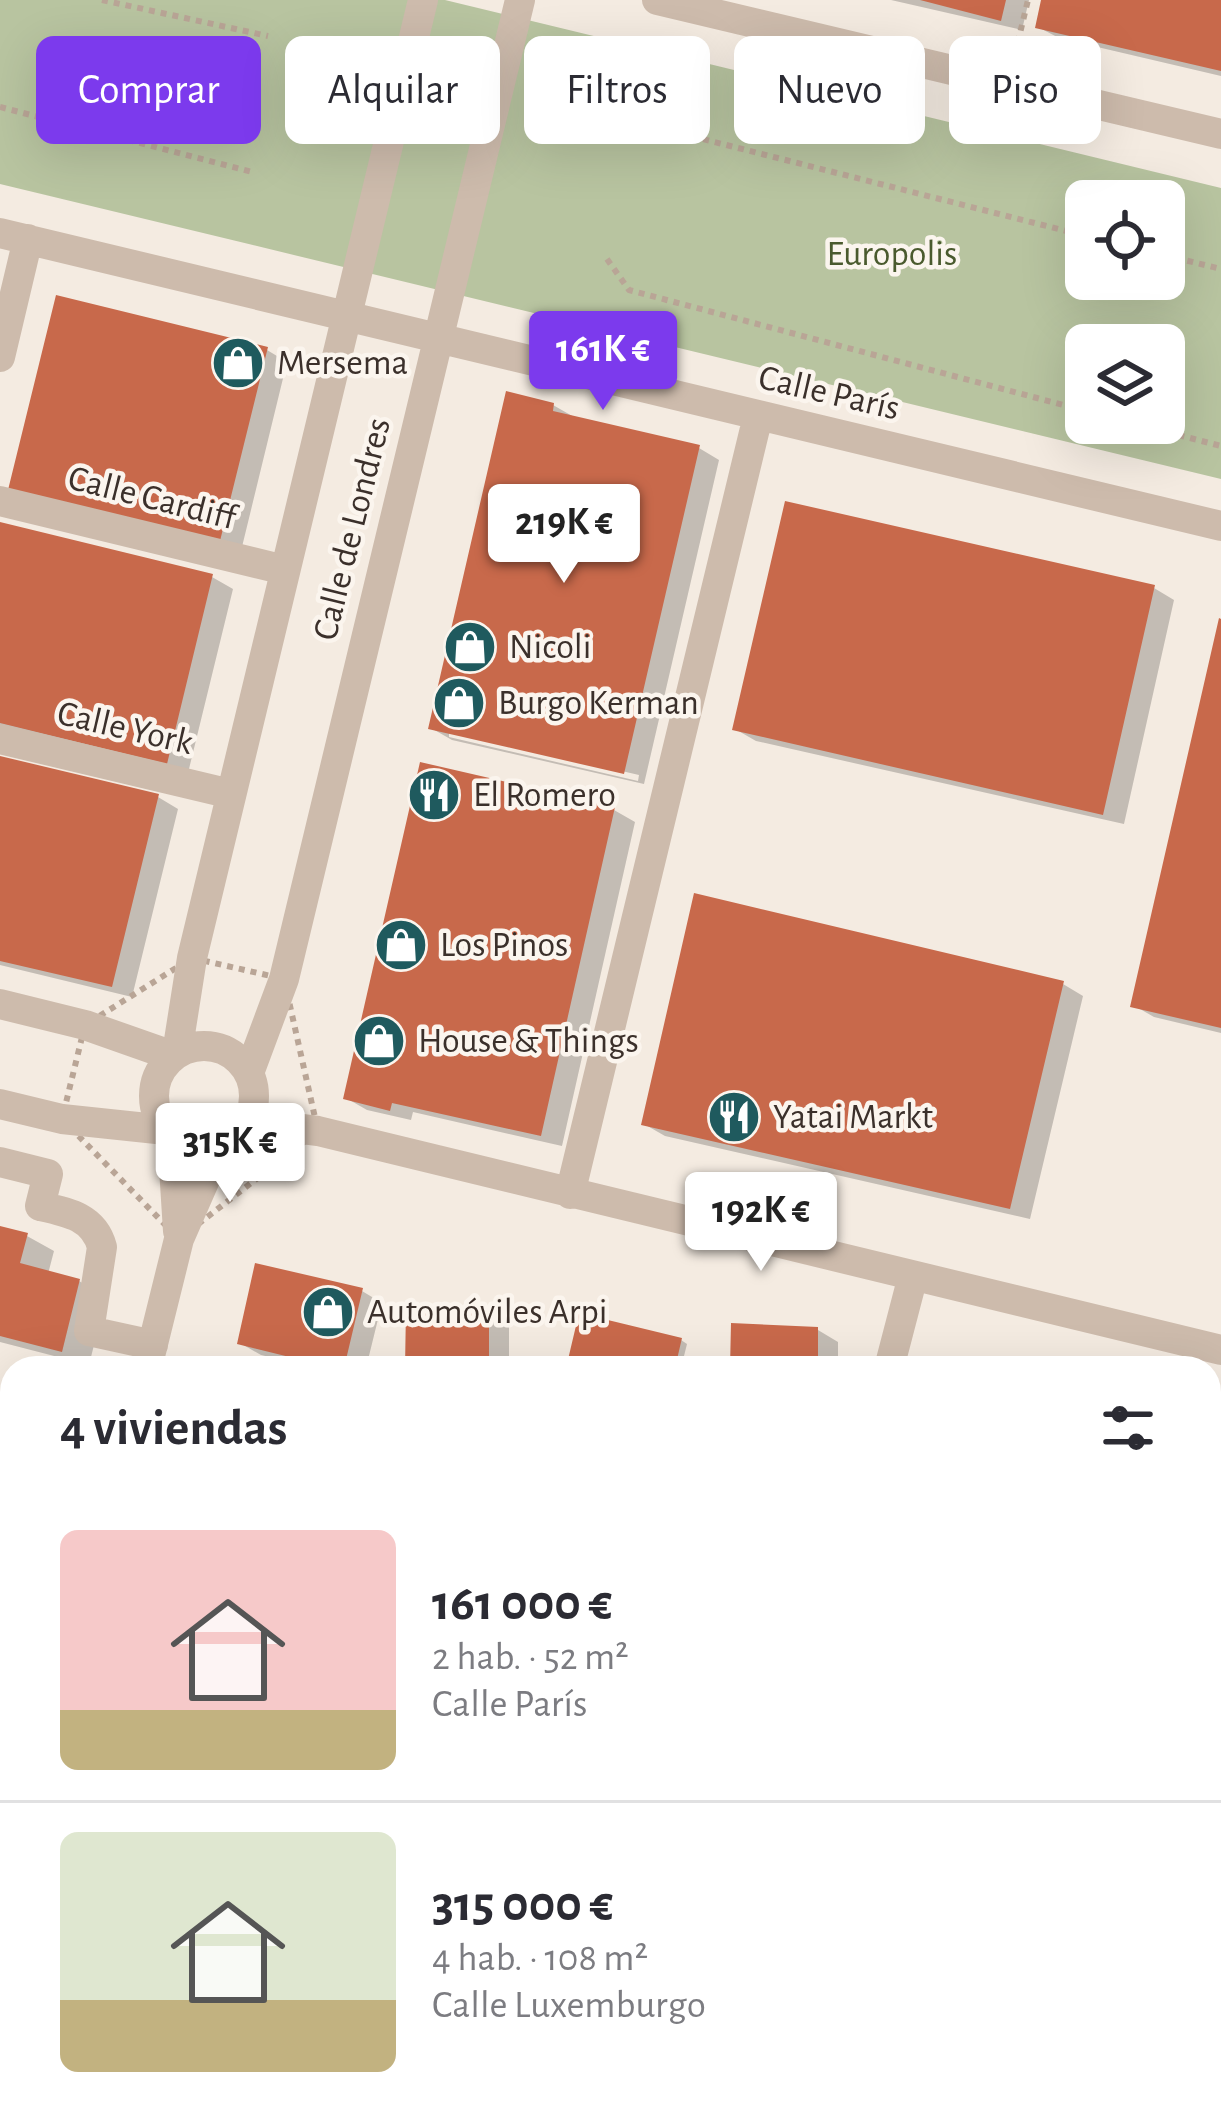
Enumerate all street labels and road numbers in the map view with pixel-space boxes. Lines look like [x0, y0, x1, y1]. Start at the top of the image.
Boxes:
street label: Calle París [755, 359, 903, 427]
street label: Calle de Londres [307, 414, 397, 644]
street label: Calle Cardiff [64, 460, 242, 537]
street label: Calle York [54, 695, 197, 761]

